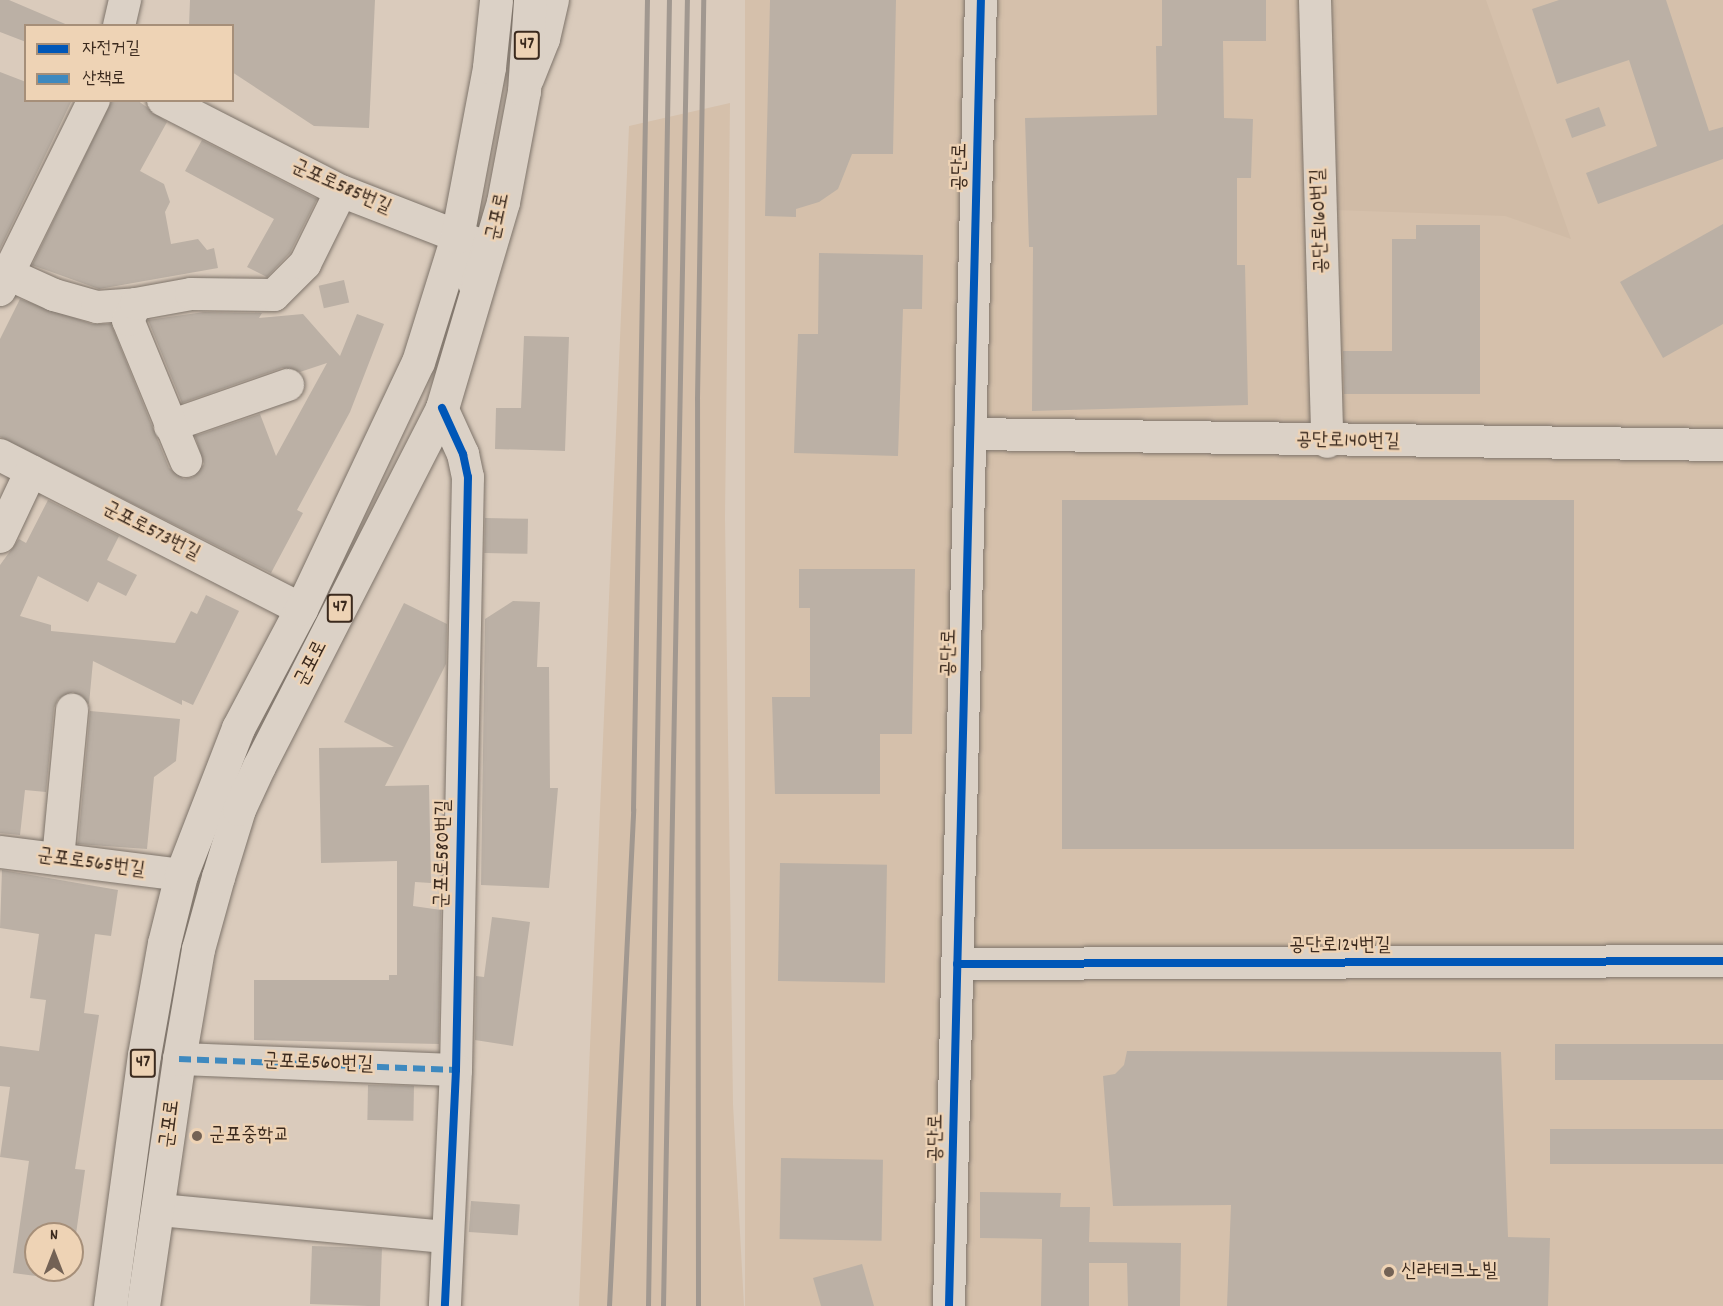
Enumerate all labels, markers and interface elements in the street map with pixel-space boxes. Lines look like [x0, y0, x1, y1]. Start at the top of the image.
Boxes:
legend [24, 24, 234, 102]
road number: 47 [514, 30, 540, 60]
text: 자전거길 [82, 37, 140, 62]
text: 산책로 [82, 67, 125, 92]
street label: 공단로 [949, 143, 973, 191]
street label: 군포로585번길 [287, 155, 395, 221]
street label: 공단로160번길 [1307, 168, 1335, 274]
street label: 군포로 [482, 191, 516, 243]
street label: 공단로140번길 [1296, 429, 1400, 455]
street label: 군포로573번길 [98, 497, 204, 567]
road number: 47 [326, 593, 354, 623]
street label: 공단로 [937, 628, 963, 678]
street label: 군포로 [290, 637, 334, 691]
street label: 군포로580번길 [431, 799, 457, 909]
street label: 군포로565번길 [35, 845, 147, 883]
street label: 공단로124번길 [1289, 934, 1391, 958]
road number: 47 [130, 1048, 156, 1078]
street label: 군포로560번길 [262, 1050, 374, 1078]
street label: 군포로 [156, 1099, 186, 1149]
street label: 공단로 [925, 1114, 949, 1162]
place label: 군포중학교 [209, 1124, 289, 1148]
marker: 군포중학교 [190, 1129, 204, 1143]
north arrow [24, 1222, 84, 1282]
text: N [50, 1224, 58, 1247]
place label: 신라테크노빌 [1401, 1260, 1498, 1284]
marker: 신라테크노빌 [1382, 1265, 1396, 1279]

